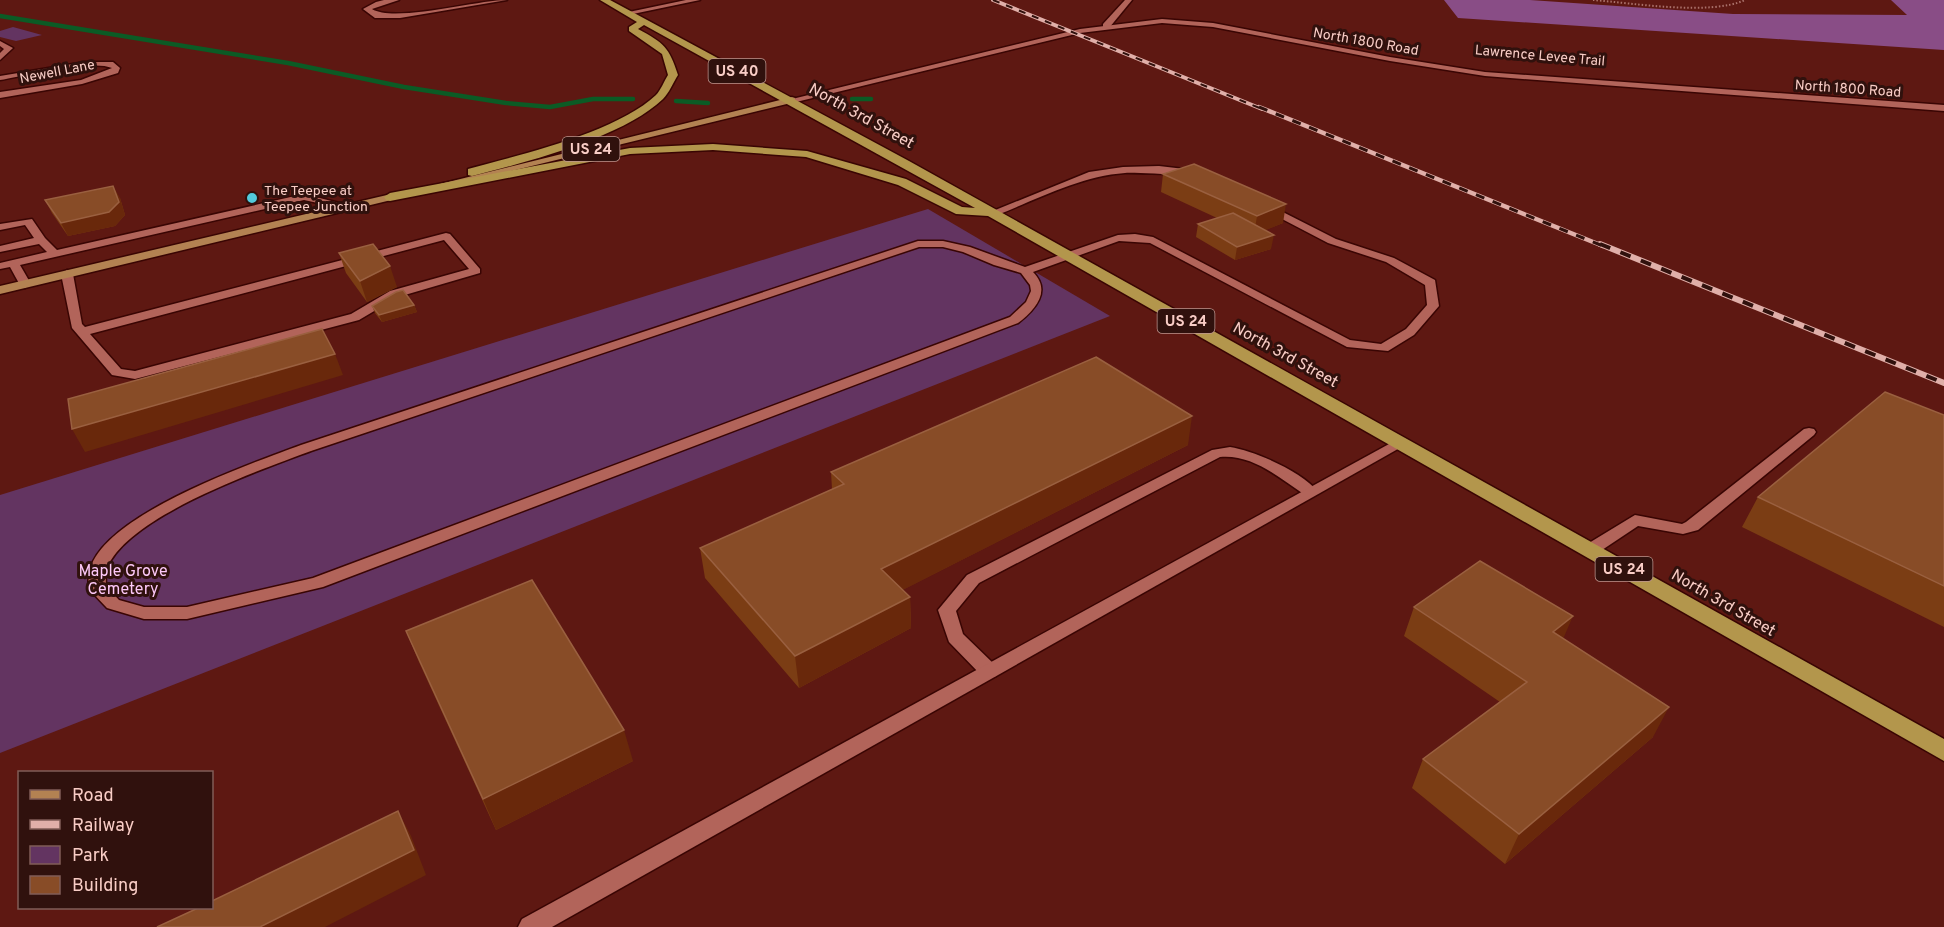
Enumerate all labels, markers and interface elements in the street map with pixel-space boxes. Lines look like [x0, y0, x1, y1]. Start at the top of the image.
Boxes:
street label: North 1800 Road [1312, 25, 1420, 60]
street label: Lawrence Levee Trail [1474, 42, 1606, 71]
street label: Newell Lane [18, 57, 96, 88]
road number: US 40 [708, 59, 766, 83]
street label: North 1800 Road [1794, 77, 1902, 102]
street label: North 3rd Street [805, 80, 917, 154]
road number: US 24 [562, 137, 620, 161]
place label: The Teepee at Teepee Junction [264, 183, 368, 216]
marker: The Teepee at Teepee Junction [245, 191, 259, 205]
road number: US 24 [1158, 309, 1214, 333]
street label: North 3rd Street [1229, 319, 1341, 393]
road number: US 24 [1596, 557, 1652, 581]
park label: Maple Grove Cemetery [78, 562, 168, 600]
street label: North 3rd Street [1667, 566, 1779, 642]
legend [18, 771, 213, 909]
text: Road [72, 785, 114, 808]
text: Railway [72, 815, 134, 838]
text: Park [72, 845, 109, 868]
text: Building [72, 875, 138, 898]

